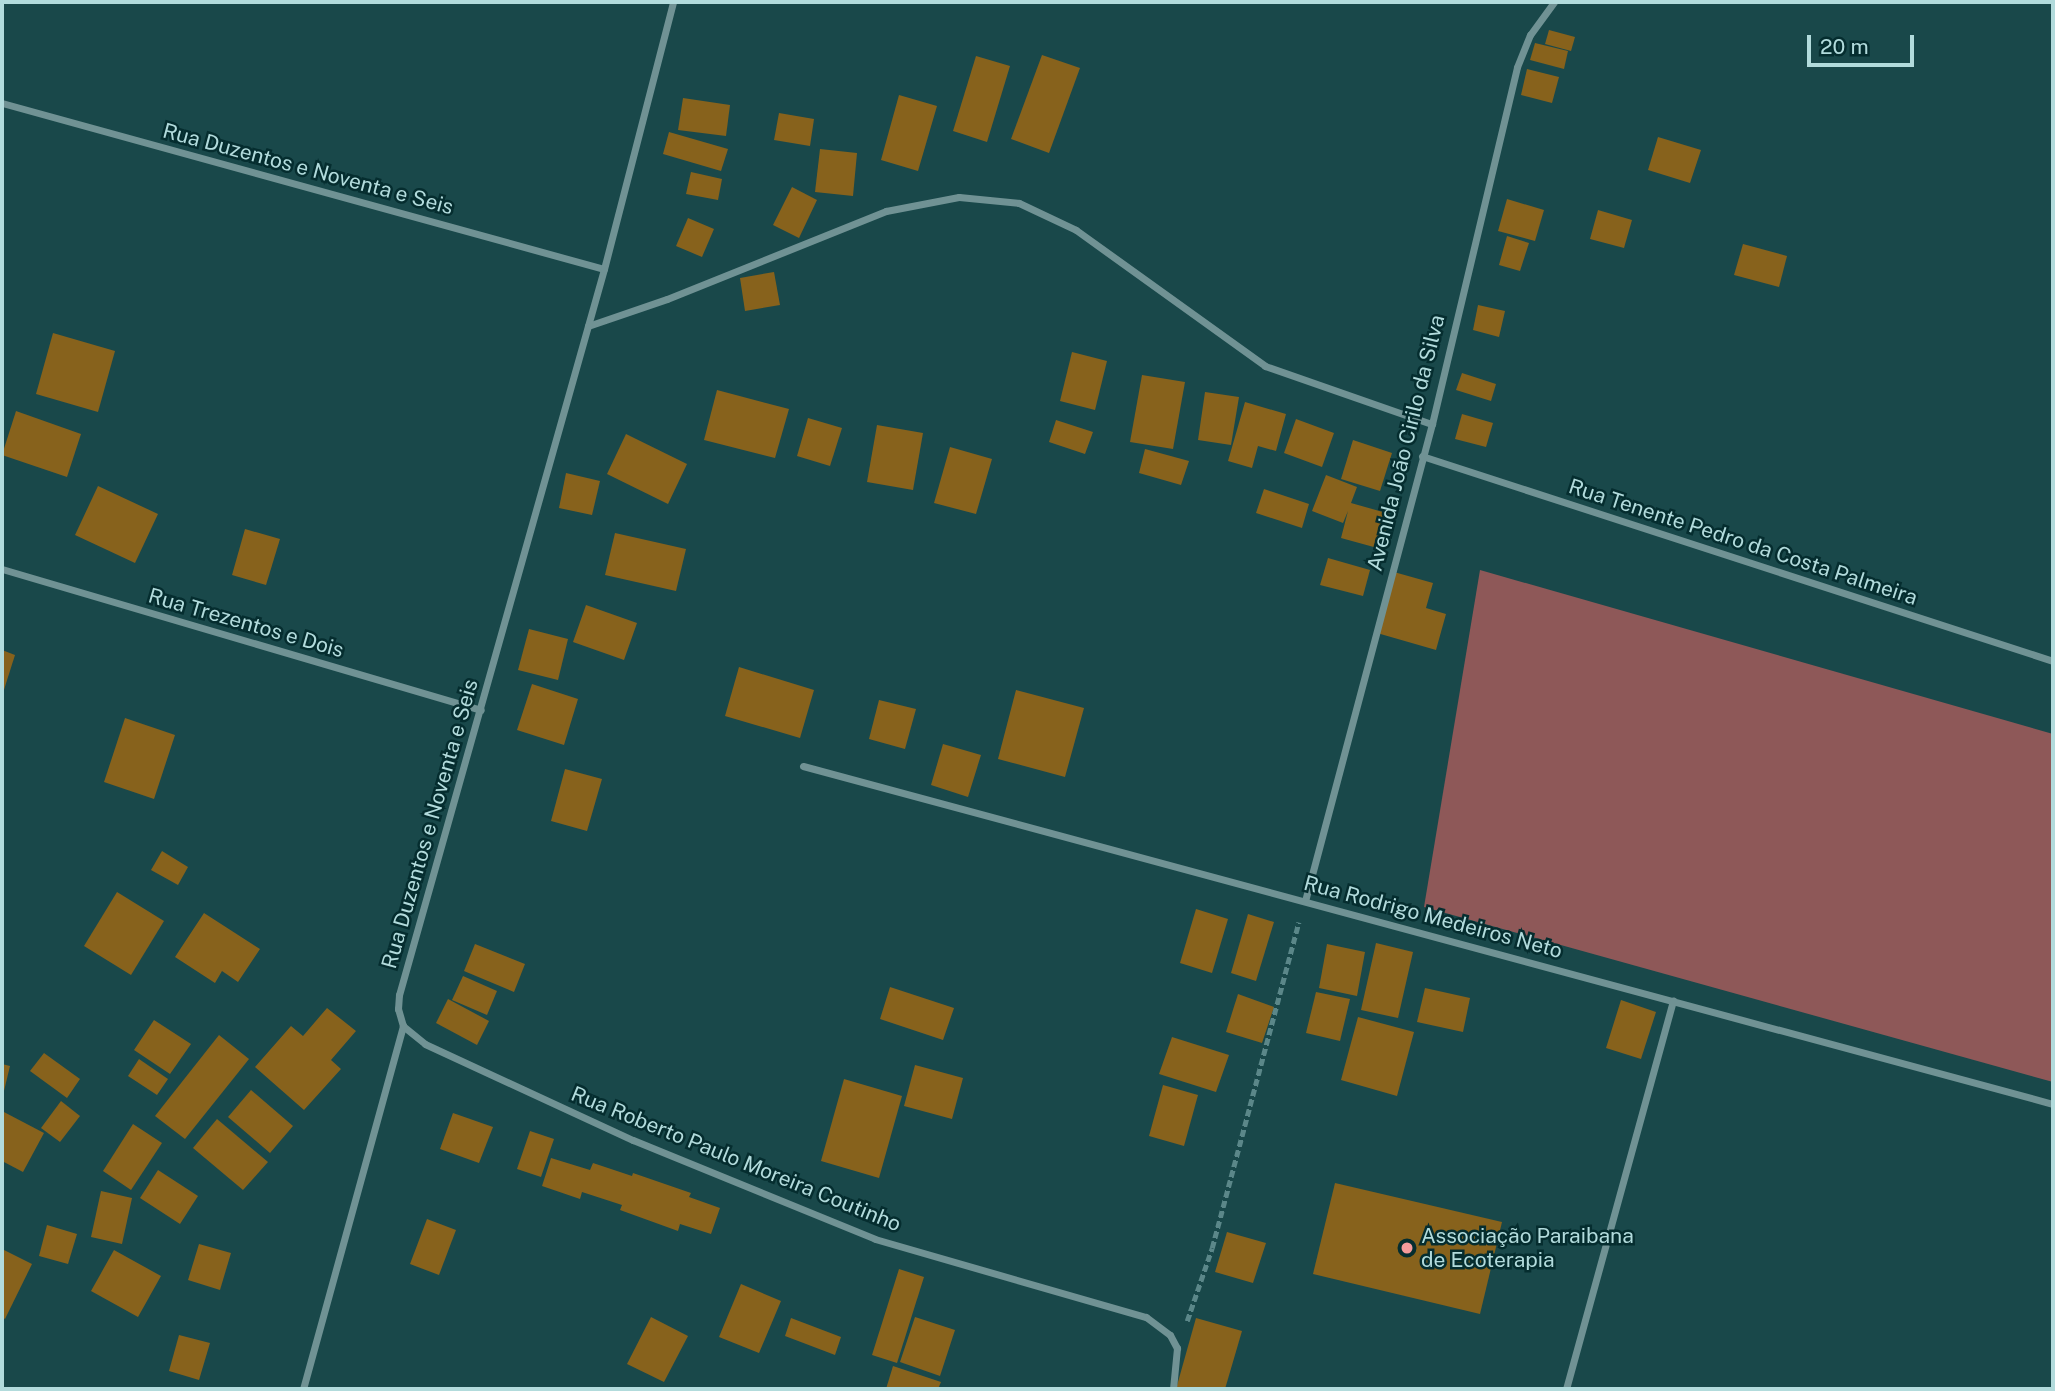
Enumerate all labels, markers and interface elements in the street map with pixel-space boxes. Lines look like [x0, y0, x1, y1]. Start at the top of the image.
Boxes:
scale bar [1810, 21, 1917, 65]
text: 20 m [1820, 34, 1869, 59]
street label: Rua Duzentos e Noventa e Seis [160, 118, 456, 220]
street label: Avenida João Cirilo da Silva [1362, 312, 1450, 574]
street label: Rua Tenente Pedro da Costa Palmeira [1565, 474, 1921, 610]
street label: Rua Trezentos e Dois [145, 583, 347, 663]
street label: Rua Duzentos e Noventa e Seis [376, 676, 484, 972]
street label: Rua Rodrigo Medeiros Neto [1301, 870, 1565, 964]
street label: Rua Roberto Paulo Moreira Coutinho [567, 1081, 905, 1237]
place label: Associação Paraibana de Ecoterapia [1421, 1223, 1634, 1273]
marker: Associação Paraibana de Ecoterapia [1399, 1240, 1415, 1256]

